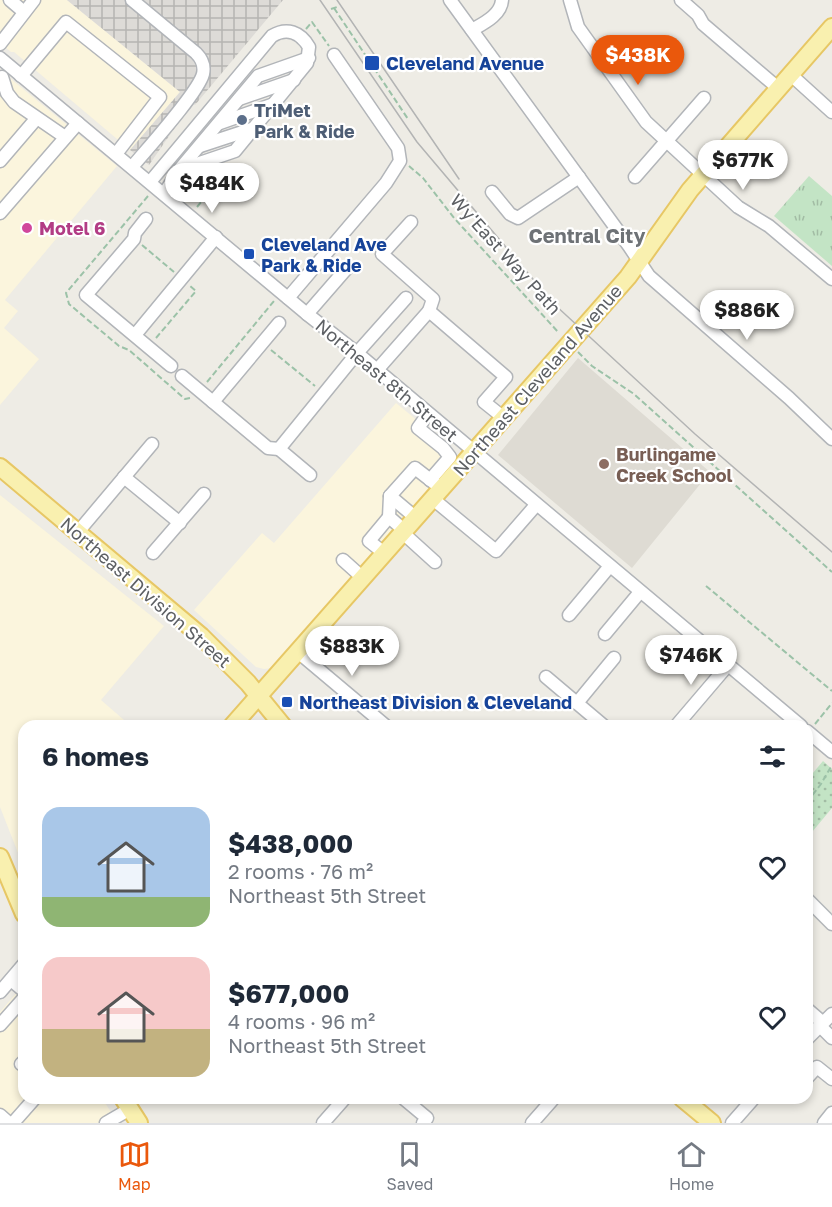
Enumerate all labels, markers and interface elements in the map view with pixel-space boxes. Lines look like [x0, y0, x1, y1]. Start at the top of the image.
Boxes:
pin: $438K [596, 35, 680, 86]
text: $438K [605, 42, 671, 66]
place label: Cleveland Avenue [386, 52, 544, 74]
marker: Cleveland Avenue [363, 54, 381, 72]
place label: TriMet Park & Ride [254, 99, 355, 142]
marker: TriMet Park & Ride [235, 113, 249, 127]
pin: $677K [701, 140, 785, 191]
text: $677K [712, 147, 774, 171]
pin: $484K [170, 163, 254, 214]
text: $484K [179, 170, 245, 194]
street label: Wy'East Way Path [446, 189, 566, 319]
place label: Motel 6 [39, 217, 106, 239]
marker: Motel 6 [20, 221, 34, 235]
district label: Central City [529, 223, 645, 247]
place label: Cleveland Ave Park & Ride [261, 233, 387, 276]
marker: Cleveland Ave Park & Ride [242, 247, 256, 261]
street label: Northeast Cleveland Avenue [448, 280, 626, 480]
pin: $886K [705, 290, 789, 341]
text: $886K [714, 297, 780, 321]
street label: Northeast 8th Street [311, 314, 463, 446]
place label: Burlingame Creek School [616, 443, 733, 486]
marker: Burlingame Creek School [597, 457, 611, 471]
street label: Northeast Division Street [56, 512, 236, 672]
pin: $883K [310, 626, 394, 677]
text: $883K [319, 633, 385, 657]
pin: $746K [649, 635, 733, 686]
text: $746K [659, 642, 723, 666]
place label: Northeast Division & Cleveland [299, 691, 572, 713]
marker: Northeast Division & Cleveland [280, 695, 294, 709]
icon: filters [756, 740, 789, 773]
text: 6 homes [42, 741, 149, 772]
text: $438,000 [228, 828, 353, 859]
icon: home [90, 831, 162, 903]
icon: heart [756, 851, 789, 884]
text: 2 rooms · 76 m² [228, 859, 373, 883]
text: Northeast 5th Street [228, 883, 426, 907]
text: $677,000 [228, 978, 349, 1009]
icon: home [90, 981, 162, 1053]
icon: heart [756, 1001, 789, 1034]
text: 4 rooms · 96 m² [228, 1009, 375, 1033]
text: Northeast 5th Street [228, 1033, 426, 1057]
tab: Map [118, 1138, 151, 1194]
tab: Saved [387, 1138, 433, 1194]
tab: Home [669, 1138, 714, 1194]

